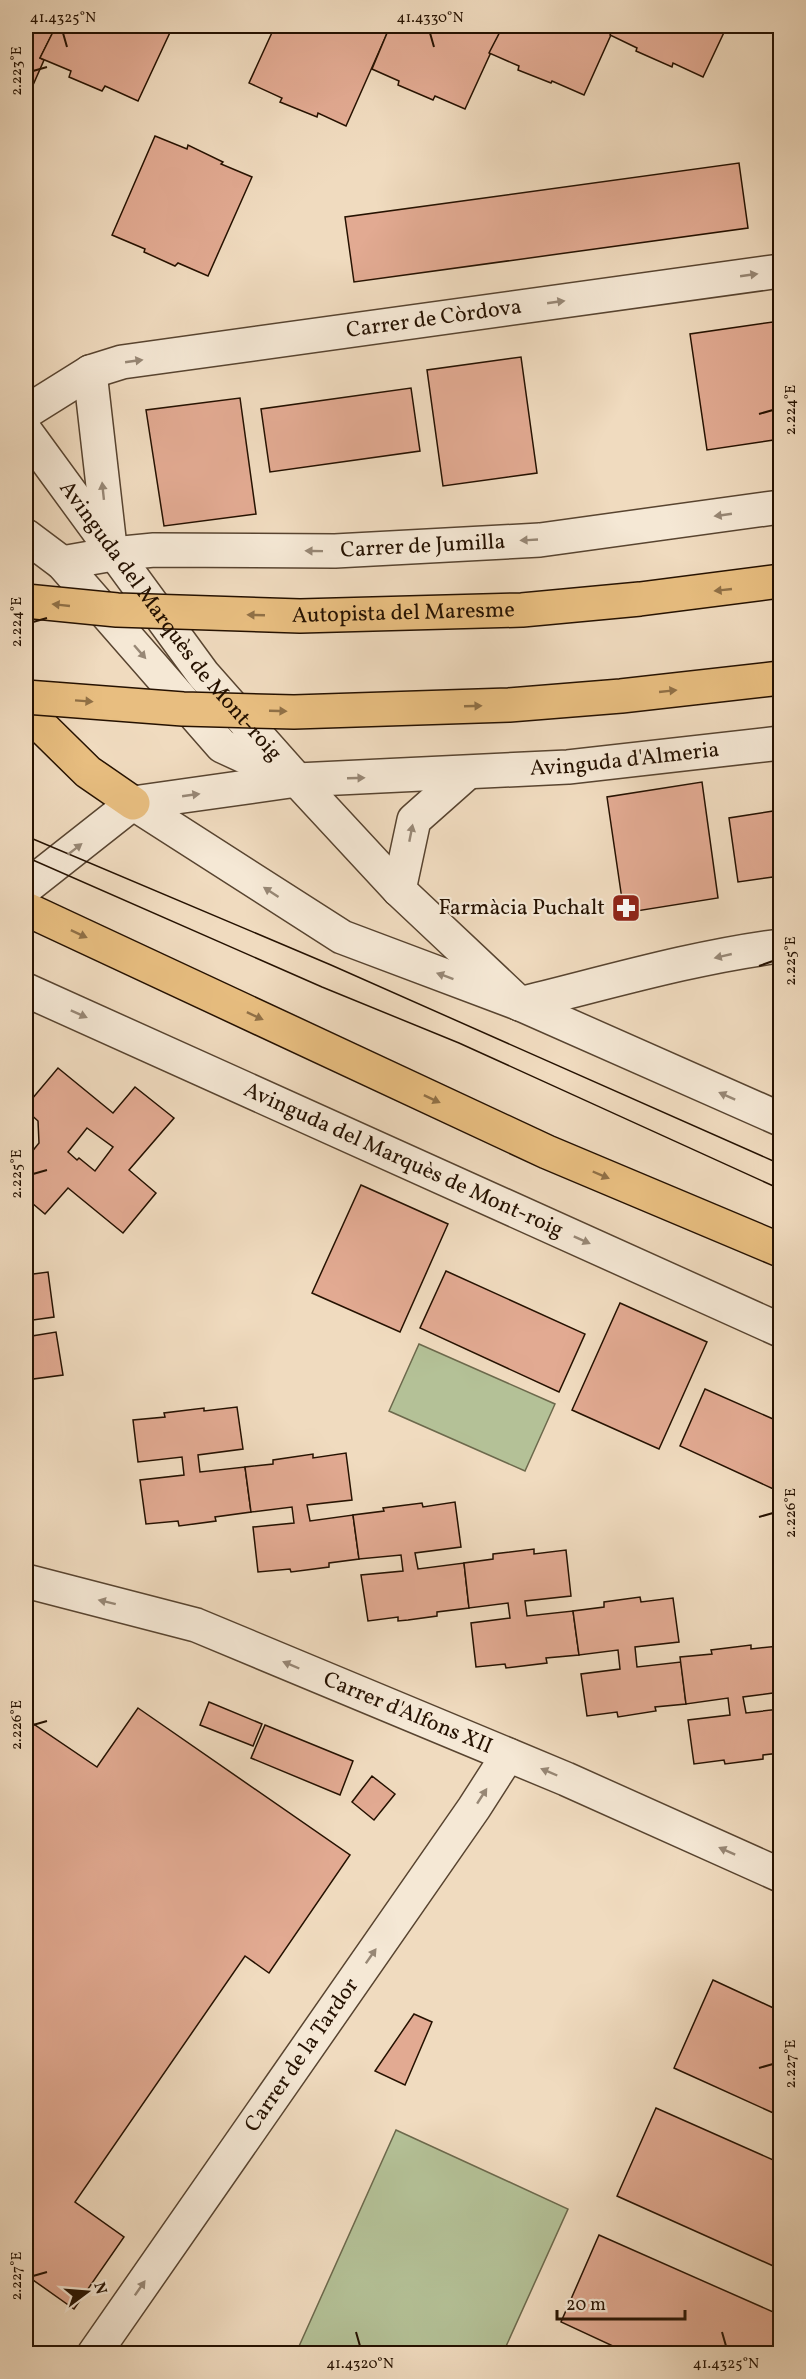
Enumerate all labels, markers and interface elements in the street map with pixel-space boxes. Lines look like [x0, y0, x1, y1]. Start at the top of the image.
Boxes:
text: 41.4325°N [30, 8, 96, 29]
text: 41.4330°N [396, 8, 464, 29]
text: 2.223°E [7, 46, 28, 96]
one-way arrow [740, 270, 759, 280]
street label: Carrer de Còrdova [344, 291, 524, 346]
one-way arrow [547, 297, 566, 306]
one-way arrow [125, 356, 144, 365]
text: 2.224°E [781, 385, 802, 435]
street label: Avinguda del Marquès de Mont-roig [51, 475, 289, 768]
one-way arrow [99, 481, 108, 500]
one-way arrow [713, 510, 732, 519]
street label: Carrer de Jumilla [340, 526, 506, 566]
one-way arrow [520, 536, 539, 545]
one-way arrow [304, 546, 323, 556]
one-way arrow [713, 585, 732, 595]
street label: Autopista del Maresme [292, 595, 515, 632]
text: 2.224°E [7, 597, 28, 647]
one-way arrow [52, 600, 71, 610]
one-way arrow [246, 610, 265, 619]
one-way arrow [133, 644, 146, 659]
one-way arrow [658, 687, 677, 696]
one-way arrow [74, 696, 93, 706]
one-way arrow [464, 701, 483, 711]
one-way arrow [269, 707, 288, 716]
street label: Avinguda d'Almeria [529, 734, 721, 784]
one-way arrow [346, 773, 365, 782]
one-way arrow [182, 791, 201, 800]
one-way arrow [407, 823, 416, 842]
one-way arrow [67, 843, 82, 856]
one-way arrow [263, 887, 279, 898]
pharmacy icon: Farmàcia Puchalt [610, 892, 642, 924]
place label: Farmàcia Puchalt [439, 893, 605, 924]
one-way arrow [70, 930, 87, 939]
text: 2.225°E [781, 936, 802, 986]
one-way arrow [714, 951, 732, 961]
one-way arrow [436, 971, 454, 981]
one-way arrow [70, 1009, 87, 1018]
one-way arrow [247, 1012, 264, 1021]
street label: Avinguda del Marquès de Mont-roig [239, 1075, 568, 1246]
one-way arrow [718, 1090, 736, 1100]
one-way arrow [424, 1094, 441, 1103]
text: 2.225°E [7, 1149, 28, 1199]
one-way arrow [592, 1170, 610, 1180]
one-way arrow [574, 1236, 591, 1245]
text: 2.226°E [781, 1488, 802, 1538]
one-way arrow [98, 1597, 116, 1607]
one-way arrow [282, 1660, 300, 1670]
street label: Carrer d'Alfons XII [318, 1664, 497, 1762]
text: 2.226°E [7, 1700, 28, 1750]
one-way arrow [540, 1767, 558, 1776]
one-way arrow [476, 1788, 488, 1804]
one-way arrow [718, 1846, 736, 1856]
one-way arrow [365, 1948, 376, 1964]
street label: Carrer de la Tardor [237, 1972, 366, 2139]
text: 2.227°E [781, 2039, 802, 2089]
text: 2.227°E [7, 2251, 28, 2301]
north arrow [57, 2262, 117, 2322]
text: N [87, 2280, 112, 2297]
one-way arrow [134, 2281, 146, 2297]
scale bar [557, 2283, 684, 2321]
text: 20 m [566, 2293, 606, 2318]
text: 41.4320°N [326, 2354, 394, 2375]
text: 41.4325°N [693, 2354, 759, 2375]

